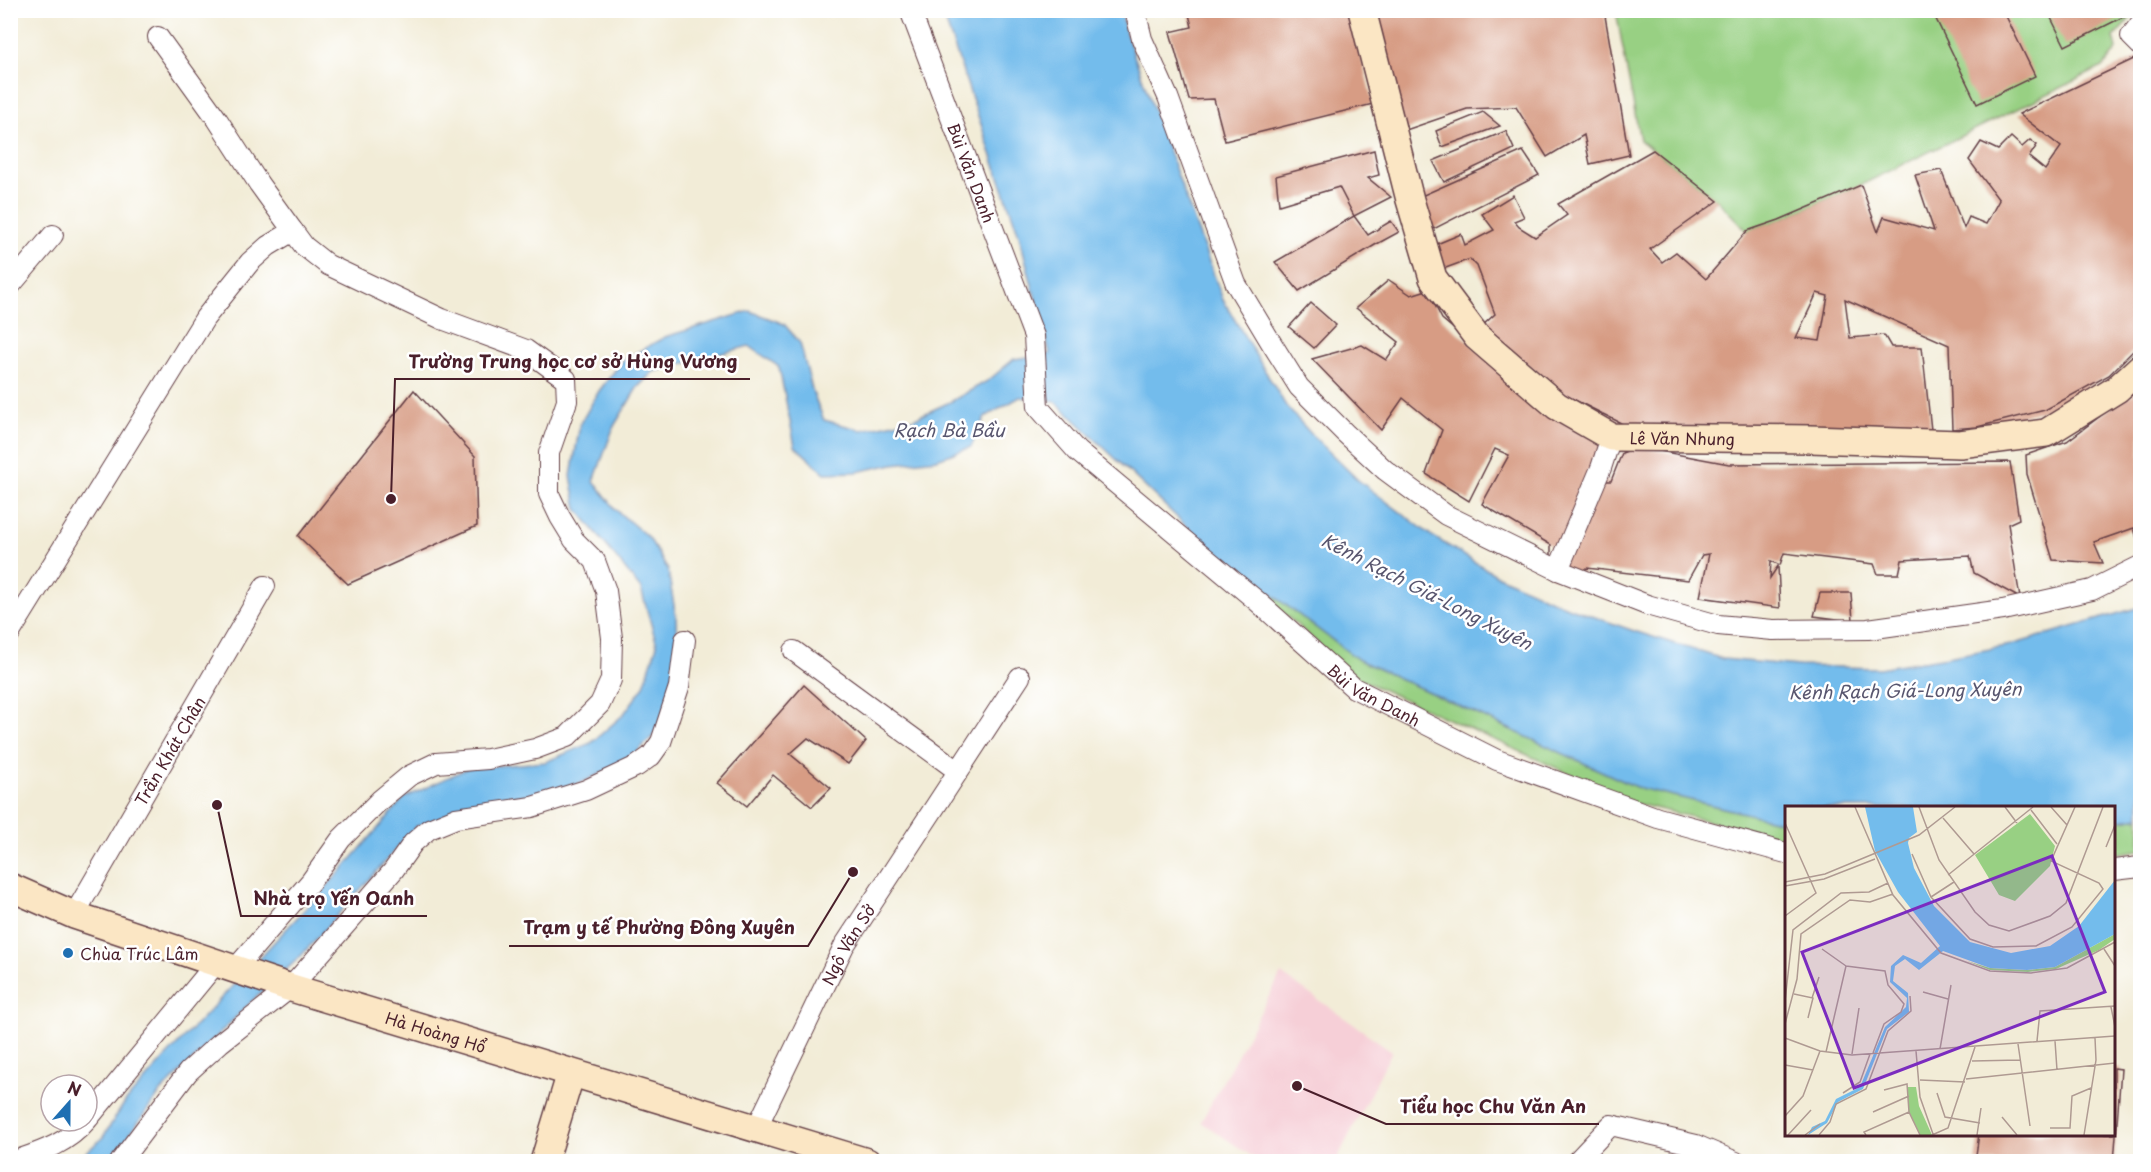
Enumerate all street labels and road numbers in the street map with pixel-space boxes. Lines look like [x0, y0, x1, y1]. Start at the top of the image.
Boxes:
street label: Bùi Văn Danh [942, 119, 1002, 226]
street label: Lê Văn Nhung [1629, 425, 1735, 450]
street label: Bùi Văn Danh [1322, 658, 1425, 732]
street label: Trần Khát Chân [128, 692, 211, 810]
street label: Ngô Văn Sở [815, 899, 881, 989]
street label: Hà Hoàng Hổ [382, 1005, 490, 1058]

